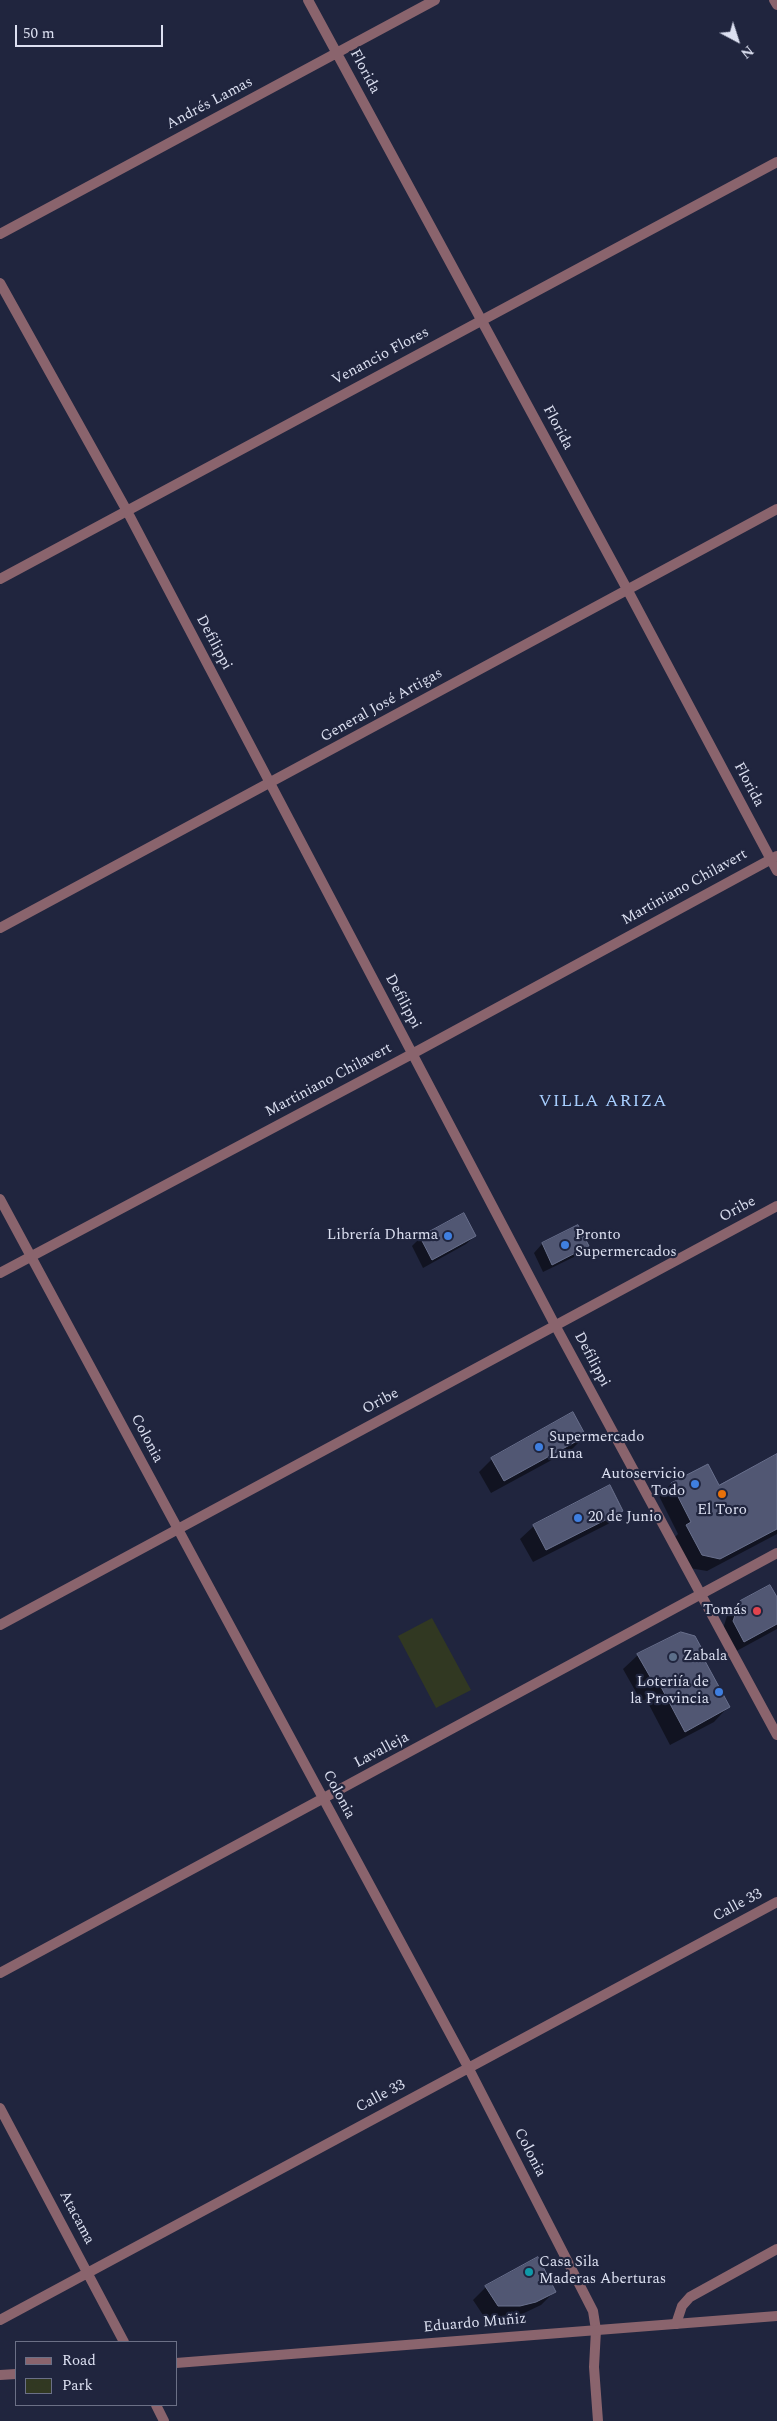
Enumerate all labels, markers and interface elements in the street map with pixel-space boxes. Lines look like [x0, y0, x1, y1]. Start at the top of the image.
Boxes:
scale bar [18, 15, 165, 47]
north arrow [712, 15, 762, 65]
text: 50 m [23, 22, 55, 45]
text: N [736, 40, 758, 64]
street label: Florida [345, 47, 383, 97]
street label: Andrés Lamas [164, 74, 256, 134]
street label: Venancio Flores [329, 324, 433, 390]
street label: Florida [538, 403, 576, 453]
street label: Defilippi [191, 612, 235, 674]
street label: General José Artigas [318, 665, 446, 747]
street label: Florida [729, 760, 767, 810]
street label: Martiniano Chilavert [619, 846, 751, 930]
street label: Defilippi [380, 971, 424, 1033]
street label: Martiniano Chilavert [263, 1040, 395, 1122]
district label: VILLA ARIZA [537, 1091, 669, 1113]
street label: Oribe [717, 1193, 759, 1227]
place label: Librería Dharma [327, 1227, 438, 1245]
place label: Pronto Supermercados [575, 1227, 677, 1262]
marker: Librería Dharma [442, 1230, 454, 1242]
marker: Pronto Supermercados [559, 1239, 571, 1251]
street label: Defilippi [569, 1329, 613, 1391]
street label: Oribe [360, 1385, 402, 1419]
street label: Colonia [126, 1412, 166, 1466]
place label: Supermercado Luna [549, 1429, 644, 1464]
marker: Supermercado Luna [533, 1441, 545, 1453]
place label: Autoservicio Todo [601, 1466, 685, 1501]
marker: Autoservicio Todo [689, 1478, 701, 1490]
marker: El Toro [716, 1488, 728, 1500]
place label: El Toro [697, 1502, 747, 1520]
place label: 20 de Junio [588, 1509, 662, 1527]
marker: 20 de Junio [572, 1512, 584, 1524]
place label: Tomás [703, 1602, 747, 1620]
marker: Tomás [751, 1605, 763, 1617]
place label: Zabala [683, 1648, 727, 1666]
marker: Zabala [667, 1651, 679, 1663]
place label: Loteriía de la Provincia [630, 1674, 709, 1709]
marker: Loteriía de la Provincia [713, 1686, 725, 1698]
street label: Lavalleja [352, 1729, 412, 1773]
street label: Colonia [318, 1768, 358, 1822]
street label: Calle 33 [710, 1886, 766, 1926]
street label: Calle 33 [353, 2077, 409, 2117]
street label: Colonia [509, 2126, 549, 2180]
street label: Atacama [54, 2188, 98, 2248]
place label: Casa Sila Maderas Aberturas [539, 2254, 666, 2289]
marker: Casa Sila Maderas Aberturas [523, 2266, 535, 2278]
street label: Eduardo Muñiz [423, 2311, 527, 2337]
legend [15, 2341, 178, 2406]
text: Road [62, 2349, 96, 2372]
text: Park [62, 2374, 93, 2397]

